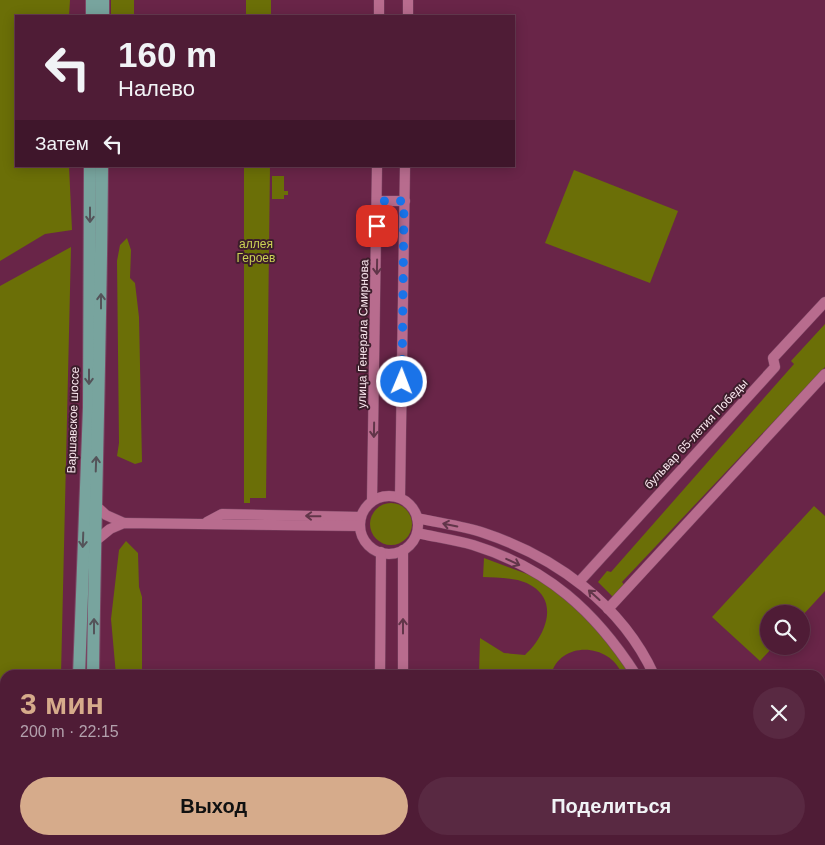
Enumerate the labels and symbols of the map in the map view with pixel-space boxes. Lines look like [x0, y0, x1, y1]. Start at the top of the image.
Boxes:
pin [356, 205, 398, 247]
one-way arrow [85, 206, 95, 223]
park label: аллея Героев [237, 237, 275, 265]
street label: улица Генерала Смирнова [355, 259, 371, 409]
one-way arrow [372, 259, 382, 275]
one-way arrow [96, 294, 106, 310]
position arrow [375, 355, 427, 407]
street label: Варшавское шоссе [64, 366, 82, 474]
one-way arrow [84, 369, 94, 385]
street label: бульвар 65-летия Победы [641, 376, 751, 492]
one-way arrow [369, 422, 379, 438]
one-way arrow [92, 456, 101, 472]
one-way arrow [305, 511, 321, 521]
one-way arrow [442, 520, 458, 530]
one-way arrow [78, 532, 87, 548]
one-way arrow [505, 557, 520, 567]
one-way arrow [588, 589, 600, 601]
one-way arrow [89, 619, 99, 635]
one-way arrow [398, 619, 408, 635]

